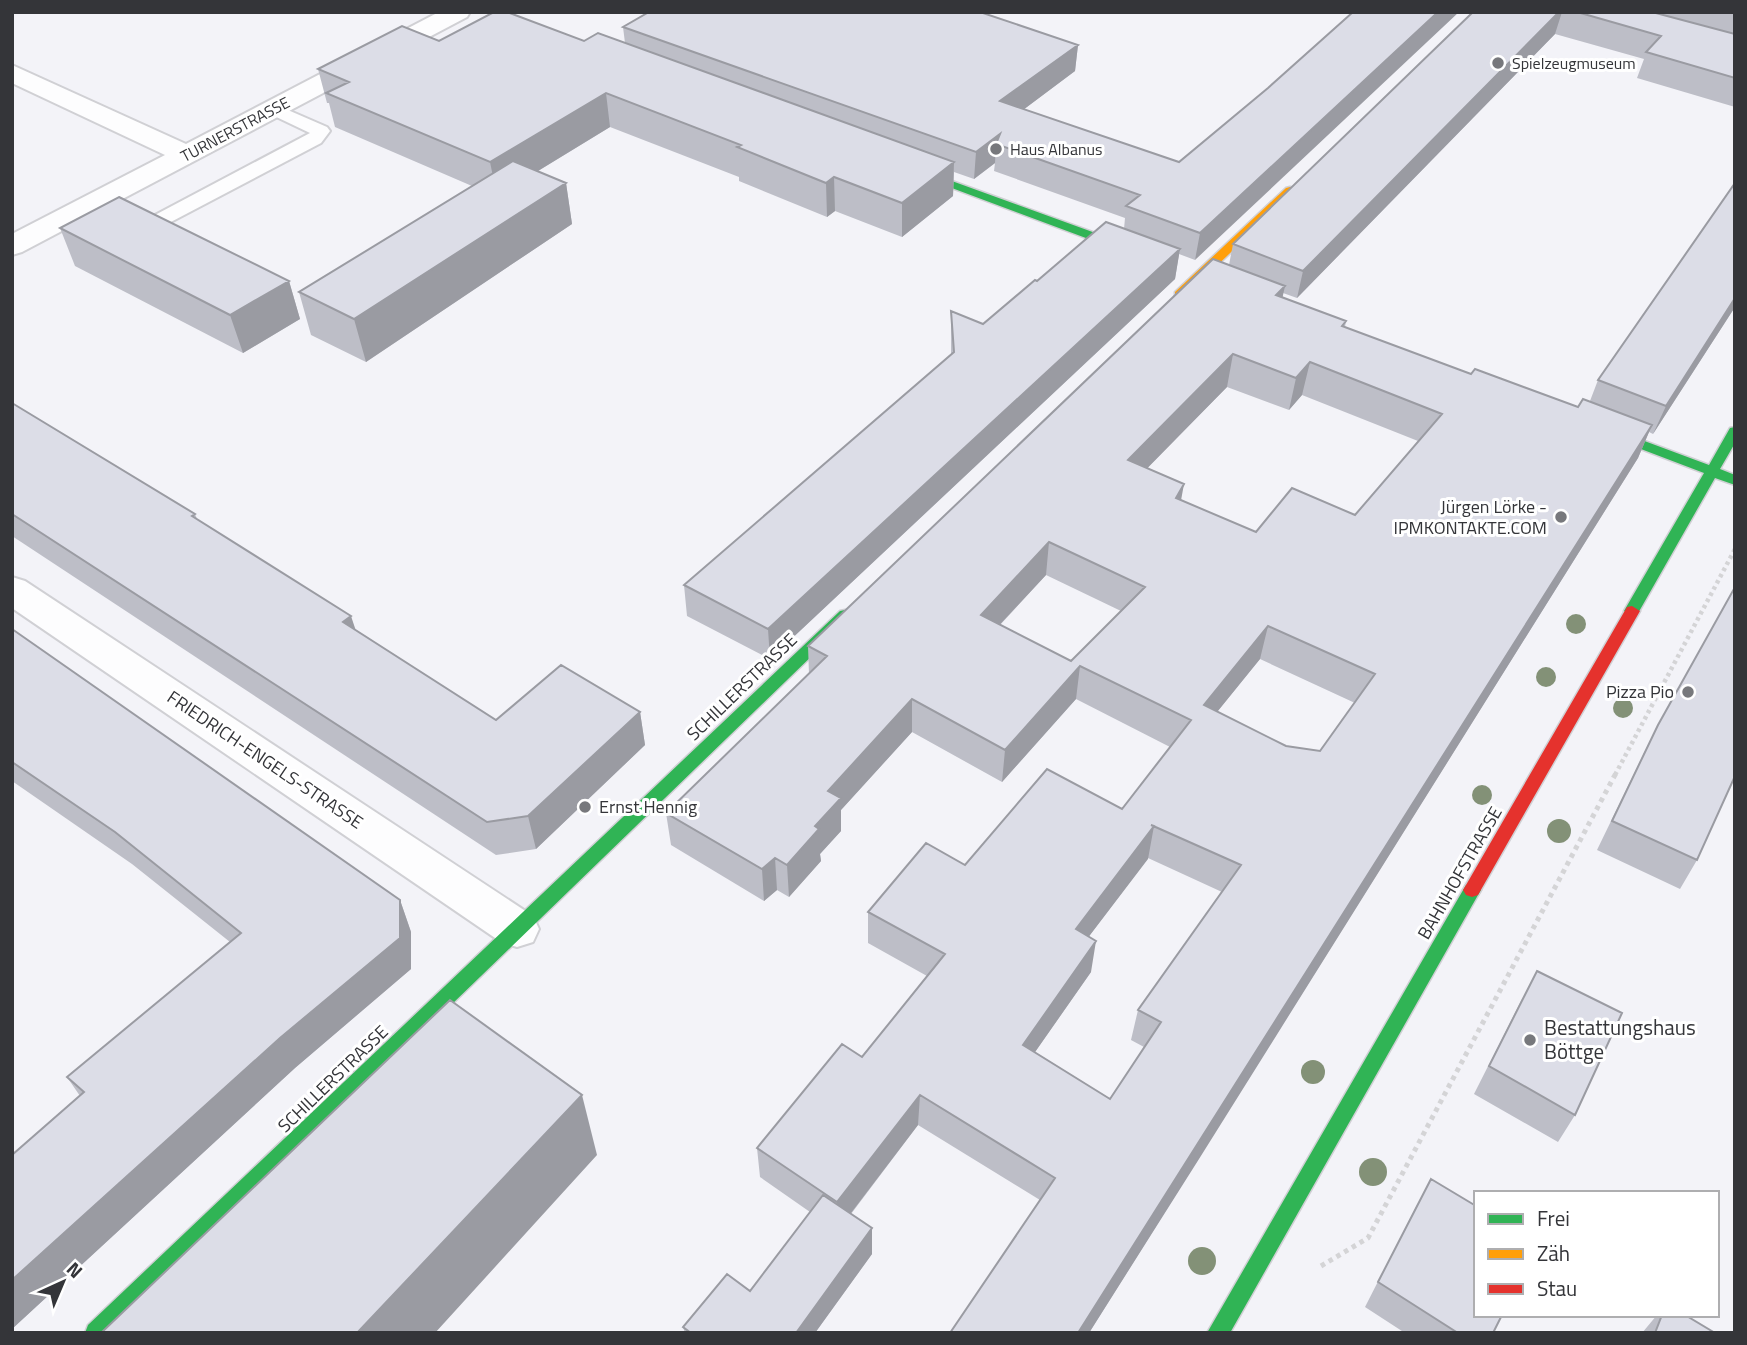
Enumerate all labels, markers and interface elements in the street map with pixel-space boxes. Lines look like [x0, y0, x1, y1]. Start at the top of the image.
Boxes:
place label: Spielzeugmuseum [1512, 51, 1636, 75]
marker: Spielzeugmuseum [1490, 55, 1506, 71]
street label: TURNERSTRASSE [176, 90, 294, 168]
place label: Haus Albanus [1010, 137, 1102, 161]
marker: Haus Albanus [988, 141, 1004, 157]
place label: Jürgen Lörke - IPMKONTAKTE.COM [1393, 493, 1547, 541]
marker: Jürgen Lörke - IPMKONTAKTE.COM [1553, 509, 1569, 525]
street label: SCHILLERSTRASSE [680, 627, 803, 747]
place label: Pizza Pio [1606, 678, 1674, 705]
street label: FRIEDRICH-ENGELS-STRASSE [162, 684, 369, 835]
marker: Pizza Pio [1680, 684, 1696, 700]
place label: Ernst Hennig [599, 793, 697, 820]
marker: Ernst Hennig [577, 799, 593, 815]
street label: BAHNHOFSTRASSE [1410, 801, 1509, 944]
place label: Bestattungshaus Böttge [1544, 1011, 1696, 1067]
street label: SCHILLERSTRASSE [271, 1019, 394, 1139]
marker: Bestattungshaus Böttge [1522, 1032, 1538, 1048]
legend [1474, 1191, 1719, 1317]
text: Frei [1537, 1202, 1570, 1234]
text: Zäh [1537, 1237, 1570, 1269]
north arrow [28, 1247, 98, 1317]
text: N [60, 1254, 90, 1284]
text: Stau [1537, 1272, 1577, 1304]

